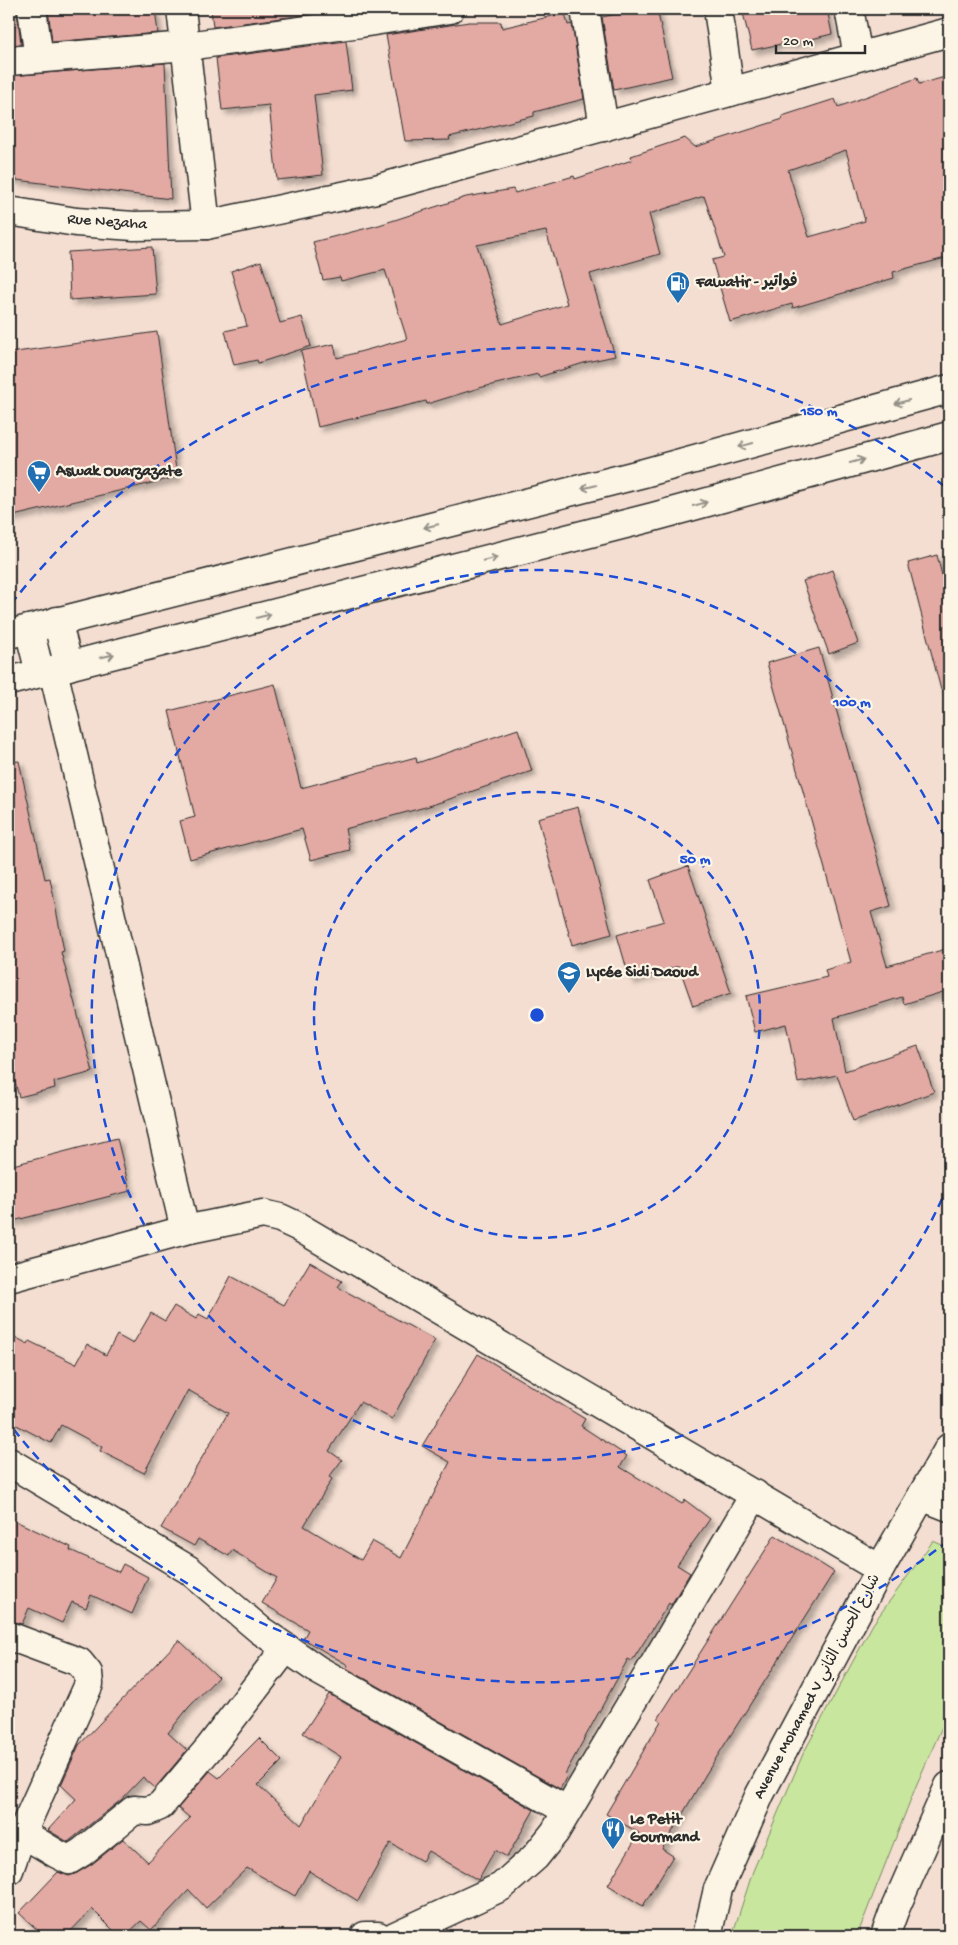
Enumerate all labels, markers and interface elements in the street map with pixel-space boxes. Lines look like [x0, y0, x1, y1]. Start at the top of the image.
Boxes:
scale bar [776, 22, 864, 54]
text: 20 m [783, 33, 813, 51]
street label: Rue Nezaha [66, 211, 149, 235]
fuel station icon: Fawatir - فواتير [665, 270, 691, 304]
place label: Fawatir - فواتير [695, 272, 798, 293]
one-way arrow [895, 398, 911, 408]
text: 150 m [800, 403, 838, 421]
one-way arrow [738, 441, 754, 451]
one-way arrow [848, 456, 864, 466]
supermarket icon: Aswak Ouarzazate [26, 459, 52, 493]
place label: Aswak Ouarzazate [55, 463, 183, 482]
one-way arrow [581, 483, 597, 492]
one-way arrow [692, 499, 708, 508]
one-way arrow [423, 522, 439, 532]
one-way arrow [481, 553, 497, 563]
one-way arrow [256, 611, 272, 620]
one-way arrow [98, 651, 114, 660]
text: 100 m [832, 694, 871, 712]
text: 50 m [680, 851, 711, 869]
school or university icon: Lycée Sidi Daoud [556, 960, 582, 994]
place label: Lycée Sidi Daoud [586, 964, 699, 983]
centre of rings [528, 1006, 546, 1024]
street label: Avenue Mohamed V شارع الحسن الثاني [750, 1571, 887, 1804]
place label: Le Petit Gourmand [630, 1811, 700, 1848]
restaurant icon: Le Petit Gourmand [600, 1816, 626, 1850]

